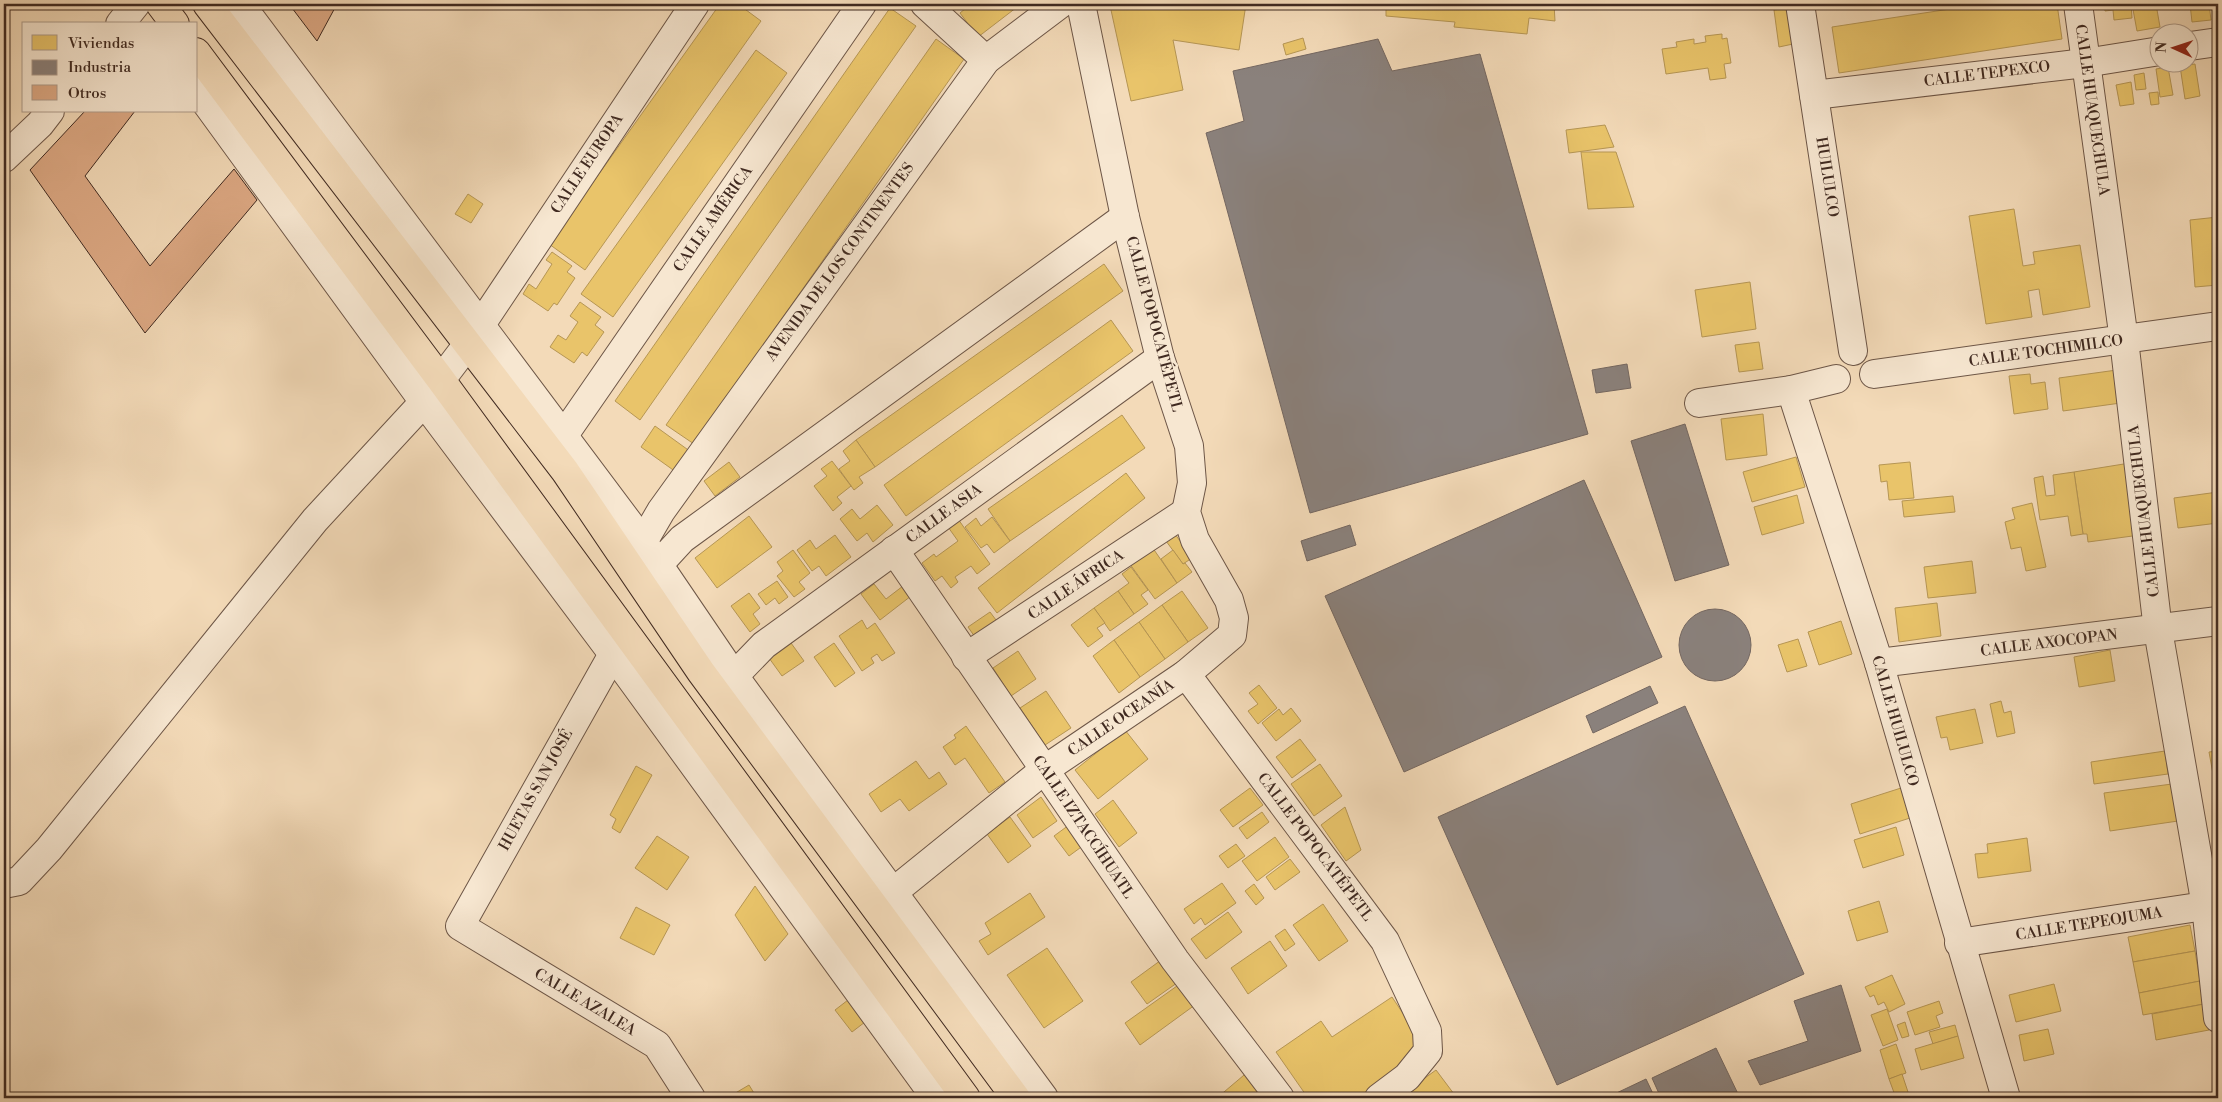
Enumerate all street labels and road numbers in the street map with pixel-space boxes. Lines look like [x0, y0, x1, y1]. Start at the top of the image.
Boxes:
street label: CALLE HUAQUECHULA [2071, 23, 2114, 198]
street label: CALLE TEPEXCO [1923, 57, 2052, 91]
street label: CALLE EUROPA [547, 110, 628, 218]
street label: HUILULCO [1811, 135, 1843, 219]
street label: AVENIDA DE LOS CONTINENTES [761, 159, 918, 366]
street label: CALLE AMÉRICA [668, 161, 757, 276]
street label: CALLE POPOCATÉPETL [1121, 234, 1188, 414]
street label: CALLE TOCHIMILCO [1968, 331, 2125, 371]
street label: CALLE HUAQUECHULA [2124, 423, 2164, 598]
street label: CALLE ASIA [902, 480, 986, 548]
street label: CALLE ÁFRICA [1024, 545, 1128, 624]
street label: CALLE AXOCOPAN [1979, 625, 2119, 661]
street label: CALLE HUILULCO [1867, 653, 1923, 789]
street label: CALLE OCEANÍA [1064, 674, 1178, 761]
street label: HUETAS SAN JOSÉ [494, 725, 577, 854]
street label: CALLE IZTACCÍHUATL [1028, 751, 1139, 902]
street label: CALLE POPOCATÉPETL [1253, 768, 1378, 925]
street label: CALLE TEPEOJUMA [2014, 903, 2165, 945]
street label: CALLE AZALEA [531, 964, 640, 1040]

